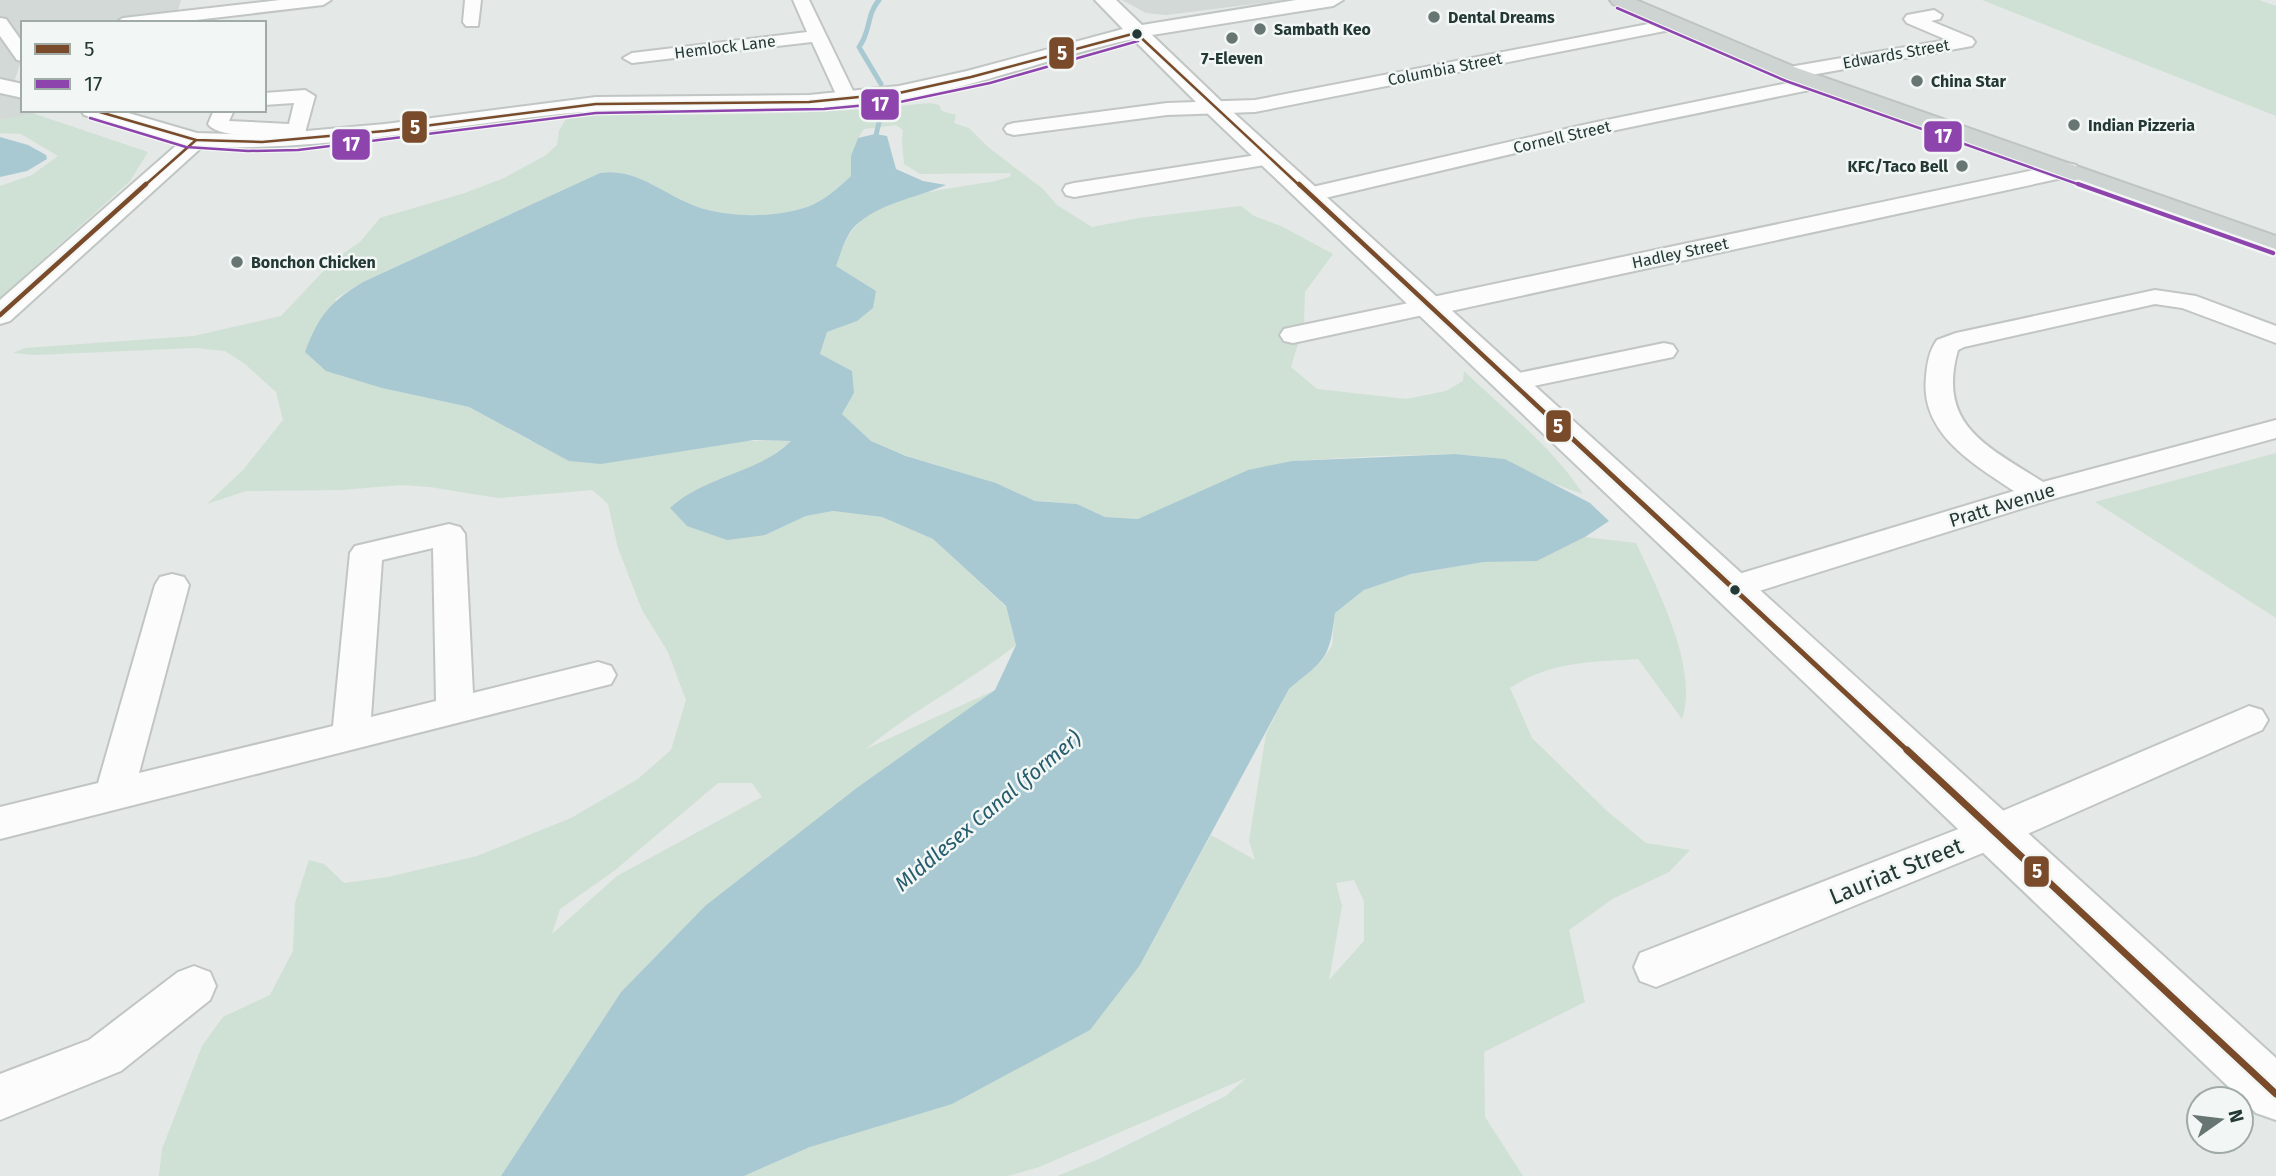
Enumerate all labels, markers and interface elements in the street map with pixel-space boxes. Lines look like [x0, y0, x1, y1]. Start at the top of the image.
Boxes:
place label: Dental Dreams [1448, 8, 1555, 27]
marker: Dental Dreams [1426, 9, 1442, 25]
place label: Sambath Keo [1274, 20, 1371, 39]
legend [21, 21, 266, 112]
marker: Sambath Keo [1252, 21, 1268, 37]
unlabelled marker [1130, 27, 1144, 41]
marker: 7-Eleven [1224, 30, 1240, 46]
street label: Hemlock Lane [673, 31, 777, 63]
street label: Edwards Street [1841, 35, 1951, 73]
text: 5 [84, 36, 95, 62]
line badge: 5 [1048, 36, 1075, 70]
text: 5 [1057, 42, 1067, 65]
place label: 7-Eleven [1201, 49, 1263, 68]
street label: Columbia Street [1386, 49, 1504, 89]
text: 17 [84, 71, 102, 97]
place label: China Star [1931, 72, 2006, 91]
marker: China Star [1909, 73, 1925, 89]
line badge: 17 [860, 88, 900, 121]
text: 17 [871, 93, 889, 116]
line badge: 5 [401, 110, 428, 144]
text: 5 [410, 116, 420, 139]
place label: Indian Pizzeria [2088, 116, 2195, 135]
street label: Cornell Street [1511, 117, 1613, 157]
marker: Indian Pizzeria [2066, 117, 2082, 133]
line badge: 17 [1923, 120, 1963, 153]
text: 17 [1934, 125, 1952, 148]
line badge: 17 [331, 128, 371, 161]
text: 17 [342, 133, 360, 156]
place label: KFC/Taco Bell [1848, 157, 1948, 176]
marker: KFC/Taco Bell [1954, 158, 1970, 174]
street label: Hadley Street [1630, 233, 1730, 272]
place label: Bonchon Chicken [251, 253, 376, 272]
marker: Bonchon Chicken [229, 254, 245, 270]
line badge: 5 [1545, 409, 1572, 443]
text: 5 [1553, 415, 1563, 438]
street label: Pratt Avenue [1946, 478, 2058, 532]
unlabelled marker [1728, 583, 1742, 597]
water label: MIddlesex Canal (former) [889, 725, 1087, 897]
street label: Lauriat Street [1825, 831, 1968, 911]
line badge: 5 [2023, 855, 2050, 888]
text: 5 [2032, 860, 2042, 883]
north arrow [2185, 1085, 2255, 1155]
text: N [2223, 1107, 2249, 1125]

